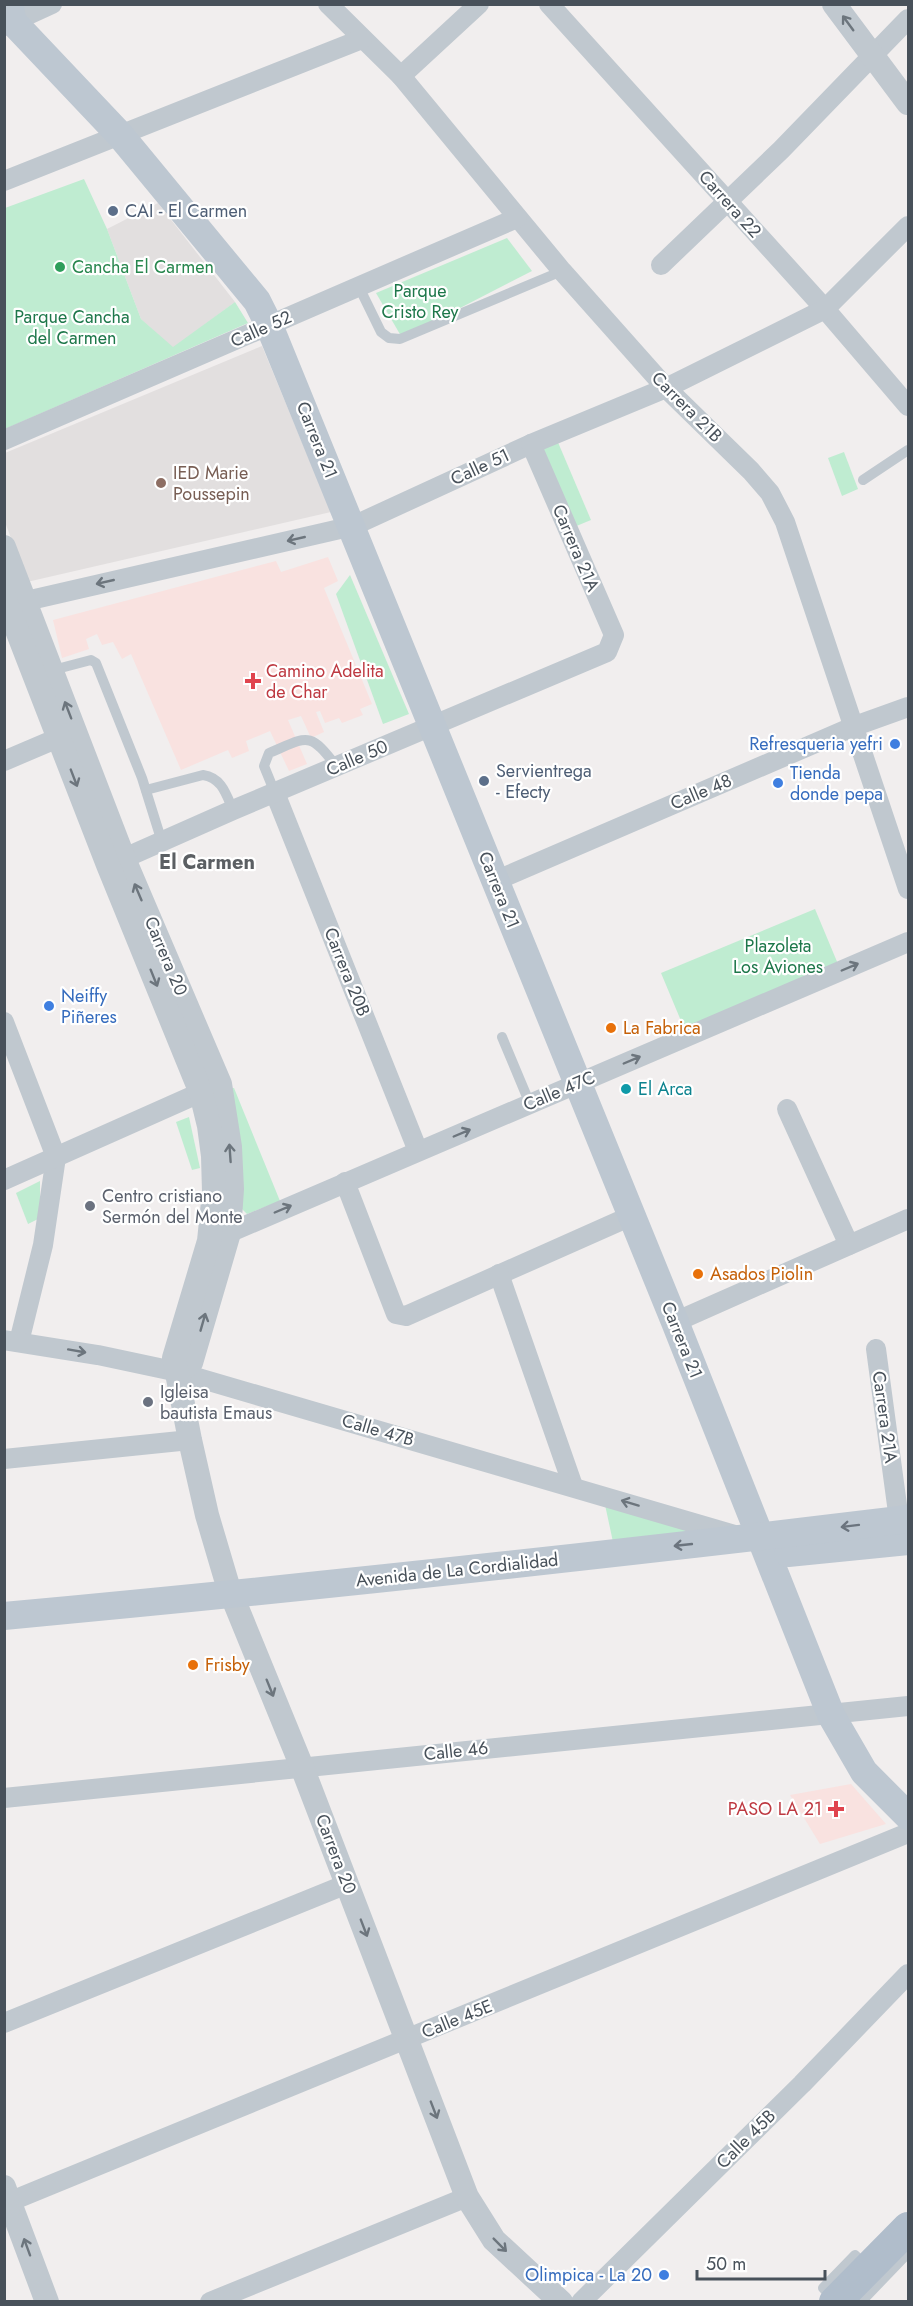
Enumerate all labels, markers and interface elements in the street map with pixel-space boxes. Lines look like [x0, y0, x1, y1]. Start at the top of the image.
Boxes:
one-way arrow [842, 16, 854, 32]
street label: Carrera 22 [693, 164, 767, 244]
place label: CAI - El Carmen [125, 198, 247, 224]
marker: CAI - El Carmen [106, 204, 120, 218]
place label: Cancha El Carmen [72, 254, 214, 280]
marker: Cancha El Carmen [53, 260, 67, 274]
park label: Parque Cristo Rey [382, 278, 459, 325]
park label: Parque Cancha del Carmen [14, 304, 130, 351]
street label: Calle 52 [226, 304, 296, 354]
street label: Carrera 21B [646, 366, 728, 448]
street label: Carrera 21 [290, 398, 344, 482]
street label: Calle 51 [446, 442, 514, 492]
place label: IED Marie Poussepin [173, 460, 250, 507]
marker: IED Marie Poussepin [154, 476, 168, 490]
street label: Carrera 21A [546, 500, 606, 596]
one-way arrow [286, 534, 306, 545]
one-way arrow [96, 577, 116, 588]
place label: Camino Adelita de Char [266, 658, 384, 705]
marker: Camino Adelita de Char [244, 672, 262, 690]
one-way arrow [62, 701, 73, 720]
place label: Refresqueria yefri [749, 731, 883, 757]
street label: Calle 50 [322, 733, 392, 783]
marker: Refresqueria yefri [888, 737, 902, 751]
place label: Servientrega - Efecty [496, 758, 592, 805]
place label: Tienda donde pepa [790, 760, 883, 807]
street label: Calle 48 [666, 767, 736, 817]
one-way arrow [69, 768, 80, 786]
marker: Servientrega - Efecty [477, 774, 491, 788]
marker: Tienda donde pepa [771, 776, 785, 790]
district label: El Carmen [159, 848, 255, 877]
street label: Carrera 21 [472, 848, 526, 932]
one-way arrow [132, 883, 143, 901]
street label: Carrera 20 [138, 912, 194, 1000]
street label: Carrera 20B [317, 924, 377, 1020]
park label: Plazoleta Los Aviones [733, 933, 823, 980]
one-way arrow [840, 961, 859, 972]
one-way arrow [150, 968, 161, 987]
place label: Neiffy Piñeres [61, 983, 117, 1030]
marker: Neiffy Piñeres [42, 999, 56, 1013]
place label: La Fabrica [623, 1015, 701, 1041]
marker: La Fabrica [604, 1021, 618, 1035]
one-way arrow [623, 1054, 641, 1065]
street label: Calle 47C [519, 1064, 599, 1118]
place label: El Arca [638, 1076, 693, 1102]
marker: El Arca [619, 1082, 633, 1096]
one-way arrow [453, 1126, 471, 1137]
one-way arrow [224, 1144, 235, 1164]
place label: Centro cristiano Sermón del Monte [102, 1183, 243, 1230]
marker: Centro cristiano Sermón del Monte [83, 1199, 97, 1213]
one-way arrow [273, 1203, 291, 1215]
place label: Asados Piolin [710, 1261, 813, 1287]
marker: Asados Piolin [691, 1267, 705, 1281]
street label: Carrera 21 [655, 1298, 709, 1382]
one-way arrow [198, 1313, 209, 1332]
one-way arrow [66, 1346, 86, 1357]
street label: Carrera 21A [866, 1369, 904, 1465]
place label: Igleisa bautista Emaus [160, 1379, 272, 1426]
marker: Igleisa bautista Emaus [141, 1395, 155, 1409]
street label: Calle 47B [339, 1407, 417, 1453]
one-way arrow [621, 1497, 640, 1508]
one-way arrow [841, 1521, 861, 1532]
one-way arrow [673, 1540, 693, 1551]
street label: Avenida de La Cordialidad [355, 1546, 559, 1594]
place label: Frisby [205, 1652, 250, 1678]
marker: Frisby [186, 1658, 200, 1672]
one-way arrow [265, 1679, 276, 1697]
street label: Calle 46 [422, 1735, 490, 1767]
place label: PASO LA 21 [728, 1796, 822, 1822]
marker: PASO LA 21 [827, 1800, 845, 1818]
street label: Carrera 20 [309, 1810, 363, 1898]
one-way arrow [359, 1919, 370, 1937]
street label: Calle 45E [418, 1993, 496, 2045]
one-way arrow [429, 2101, 440, 2119]
street label: Calle 45B [710, 2103, 782, 2175]
one-way arrow [20, 2238, 31, 2256]
one-way arrow [492, 2238, 507, 2252]
scale bar [697, 2243, 824, 2281]
text: 50 m [706, 2251, 746, 2277]
place label: Olimpica - La 20 [525, 2262, 652, 2288]
marker: Olimpica - La 20 [657, 2268, 671, 2282]

